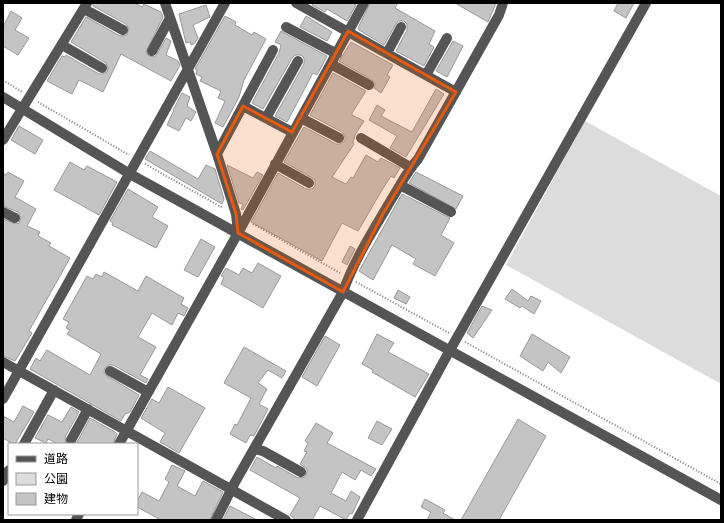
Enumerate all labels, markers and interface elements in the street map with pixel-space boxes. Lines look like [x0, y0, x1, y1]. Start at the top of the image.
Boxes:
legend [8, 443, 138, 515]
text: 道路 [44, 451, 68, 467]
text: 公園 [44, 471, 68, 487]
text: 建物 [44, 491, 68, 507]

